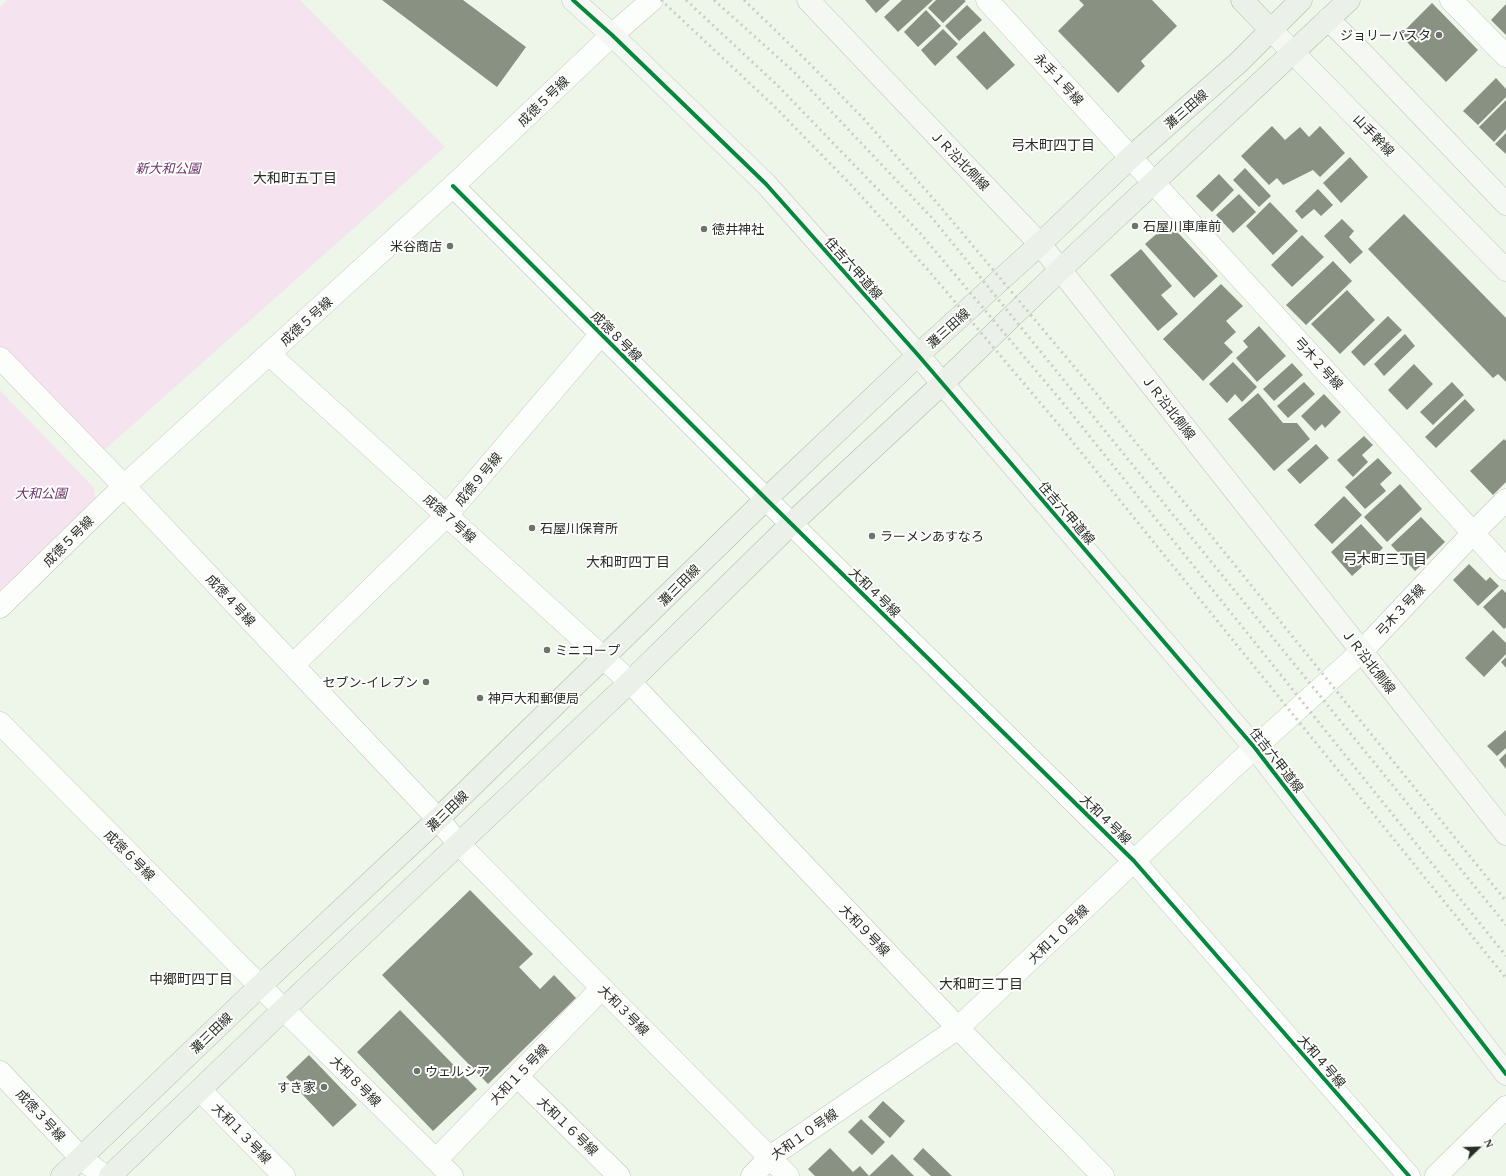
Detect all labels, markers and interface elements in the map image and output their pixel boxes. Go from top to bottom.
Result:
place label: ジョリーパスタ [1340,27,1431,43]
marker: ジョリーパスタ [1434,30,1444,40]
street label: 永手１号線 [1031,50,1087,108]
street label: 成徳５号線 [514,73,572,129]
street label: 灘三田線 [1161,86,1211,132]
street label: 山手幹線 [1350,111,1398,159]
street label: ＪＲ沿北側線 [927,127,993,193]
district label: 弓木町四丁目 [1011,137,1095,153]
park label: 新大和公園 [136,160,200,176]
district label: 大和町五丁目 [253,170,337,186]
place label: 石屋川車庫前 [1143,218,1221,234]
place label: 徳井神社 [712,221,764,237]
marker: 石屋川車庫前 [1130,221,1140,231]
marker: 徳井神社 [699,224,709,234]
street label: 住吉六甲道線 [822,234,886,302]
place label: 米谷商店 [390,238,442,254]
marker: 米谷商店 [445,241,455,251]
street label: 成徳５号線 [277,293,335,349]
street label: 灘三田線 [923,305,973,351]
street label: 成徳８号線 [589,308,645,364]
street label: 弓木２号線 [1291,334,1347,392]
street label: ＪＲ沿北側線 [1139,371,1199,443]
street label: 成徳９号線 [451,449,505,509]
street label: 住吉六甲道線 [1036,478,1098,548]
park label: 大和公園 [15,485,67,501]
street label: 成徳７号線 [421,490,479,546]
street label: 成徳５号線 [40,513,96,569]
place label: 石屋川保育所 [540,520,618,536]
marker: 石屋川保育所 [527,523,537,533]
place label: ラーメンあすなろ [880,528,984,544]
marker: ラーメンあすなろ [867,531,877,541]
district label: 弓木町三丁目 [1343,551,1427,567]
district label: 大和町四丁目 [586,554,670,570]
street label: 灘三田線 [655,561,703,609]
street label: 大和４号線 [846,564,904,620]
street label: 成徳４号線 [203,571,259,629]
street label: 弓木３号線 [1372,581,1428,639]
street label: ＪＲ沿北側線 [1339,625,1399,697]
place label: ミニコープ [555,642,620,658]
marker: ミニコープ [542,645,552,655]
place label: セブン-イレブン [322,674,418,690]
marker: セブン-イレブン [421,677,431,687]
place label: 神戸大和郵便局 [488,690,579,706]
marker: 神戸大和郵便局 [475,693,485,703]
street label: 住吉六甲道線 [1247,724,1307,796]
street label: 灘三田線 [423,787,471,835]
street label: 大和４号線 [1077,791,1135,847]
street label: 成徳６号線 [102,827,158,883]
street label: 大和９号線 [837,901,893,959]
street label: 大和１０号線 [1025,901,1091,967]
district label: 中郷町四丁目 [149,971,233,987]
district label: 大和町三丁目 [939,976,1023,992]
street label: 大和３号線 [596,982,652,1038]
street label: 灘三田線 [187,1009,235,1057]
street label: 大和４号線 [1295,1031,1349,1091]
street label: 大和１５号線 [486,1041,552,1107]
street label: 大和８号線 [328,1053,384,1109]
place label: ウェルシア [425,1063,490,1079]
marker: ウェルシア [412,1066,422,1076]
place label: すき家 [277,1079,316,1095]
marker: すき家 [319,1082,329,1092]
street label: 成徳３号線 [13,1086,69,1144]
street label: 大和１６号線 [535,1093,601,1159]
street label: 大和１３号線 [209,1100,275,1166]
street label: 大和１０号線 [768,1105,840,1163]
north arrow [1458,1128,1498,1168]
text: N [1482,1137,1496,1149]

